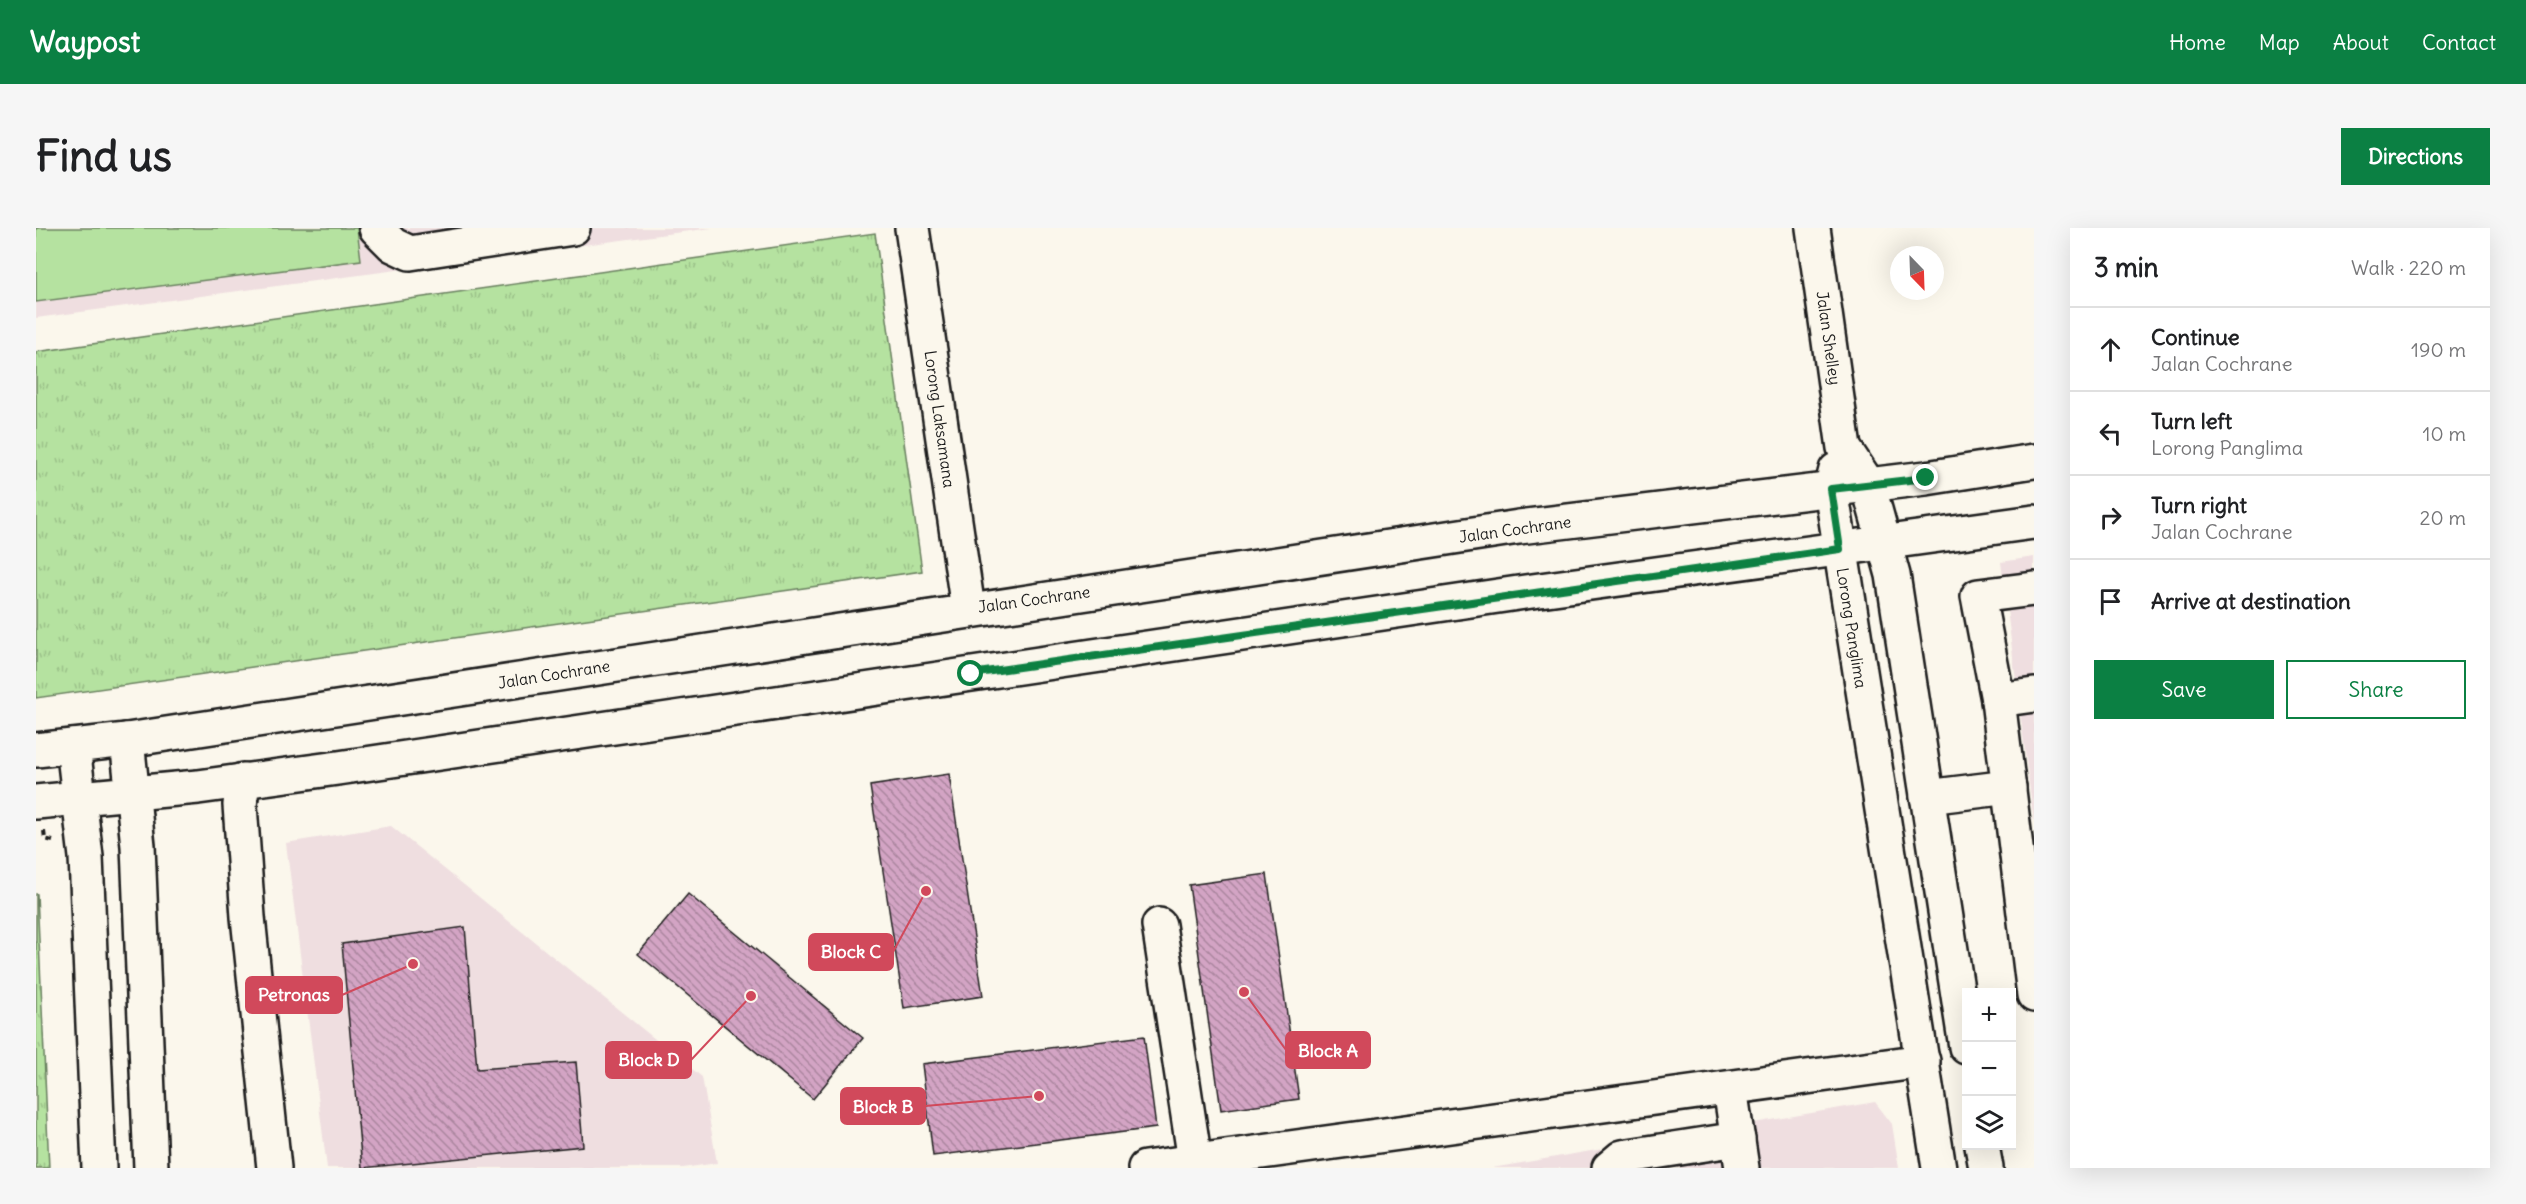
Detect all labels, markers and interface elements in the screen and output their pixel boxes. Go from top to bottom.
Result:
text: Waypost [30,24,140,60]
text: Home [2169,29,2226,56]
text: Map [2259,29,2300,56]
text: About [2333,29,2389,56]
text: Contact [2422,29,2496,56]
button: Directions [2341,128,2490,185]
text: Find us [36,130,172,182]
north arrow [1890,246,1944,300]
text: 3 min [2094,251,2159,284]
text: Walk · 220 m [2351,255,2466,280]
street label: Jalan Shelley [1813,290,1845,386]
text: Continue [2151,323,2240,351]
icon: ahead [2094,333,2127,366]
text: 190 m [2411,337,2466,362]
street label: Lorong Laksamana [920,349,960,489]
text: Jalan Cochrane [2151,351,2292,376]
text: Turn left [2151,407,2232,435]
icon: left [2094,417,2127,450]
text: 10 m [2423,421,2466,446]
text: Lorong Panglima [2151,435,2303,460]
route end [1912,464,1938,490]
text: Turn right [2151,491,2247,519]
icon: right [2094,501,2127,534]
text: 20 m [2420,505,2466,530]
street label: Jalan Cochrane [1458,511,1572,547]
text: Jalan Cochrane [2151,519,2292,544]
street label: Lorong Panglima [1833,566,1871,690]
street label: Jalan Cochrane [977,581,1091,617]
icon: arrive [2094,585,2127,618]
text: Arrive at destination [2151,587,2351,615]
street label: Jalan Cochrane [497,655,611,693]
route start [957,660,983,686]
button: Save [2094,660,2274,719]
button: Share [2286,660,2466,719]
callout: Block C [809,934,893,970]
text: Block C [821,940,881,963]
callout: Petronas [246,977,342,1013]
text: Petronas [258,983,330,1006]
map controls [1962,988,2016,1150]
button: + [1962,988,2016,1042]
callout: Block A [1286,1032,1370,1068]
text: Block A [1298,1039,1359,1062]
callout: Block D [606,1042,691,1078]
button: − [1962,1042,2016,1096]
text: Block D [618,1048,680,1071]
callout: Block B [841,1088,925,1124]
text: Block B [853,1095,913,1118]
button: layers [1962,1096,2016,1150]

